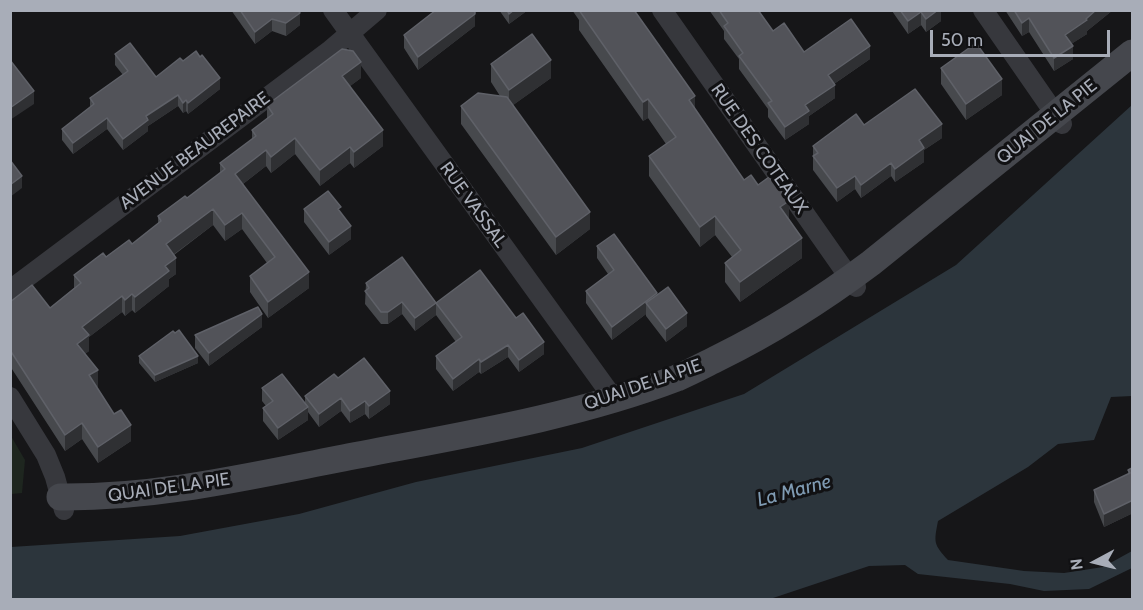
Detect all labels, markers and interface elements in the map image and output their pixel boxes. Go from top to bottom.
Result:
scale bar [933,18,1113,56]
text: 50 m [941,29,983,51]
street label: QUAI DE LA PIE [993,75,1101,169]
street label: RUE DES COTEAUX [706,80,812,218]
street label: AVENUE BEAUREPAIRE [116,88,274,214]
street label: RUE VASSAL [435,158,511,252]
street label: QUAI DE LA PIE [582,355,704,415]
street label: QUAI DE LA PIE [107,469,231,507]
water label: La Marne [754,470,834,512]
north arrow [1065,532,1125,592]
text: N [1067,557,1087,571]

